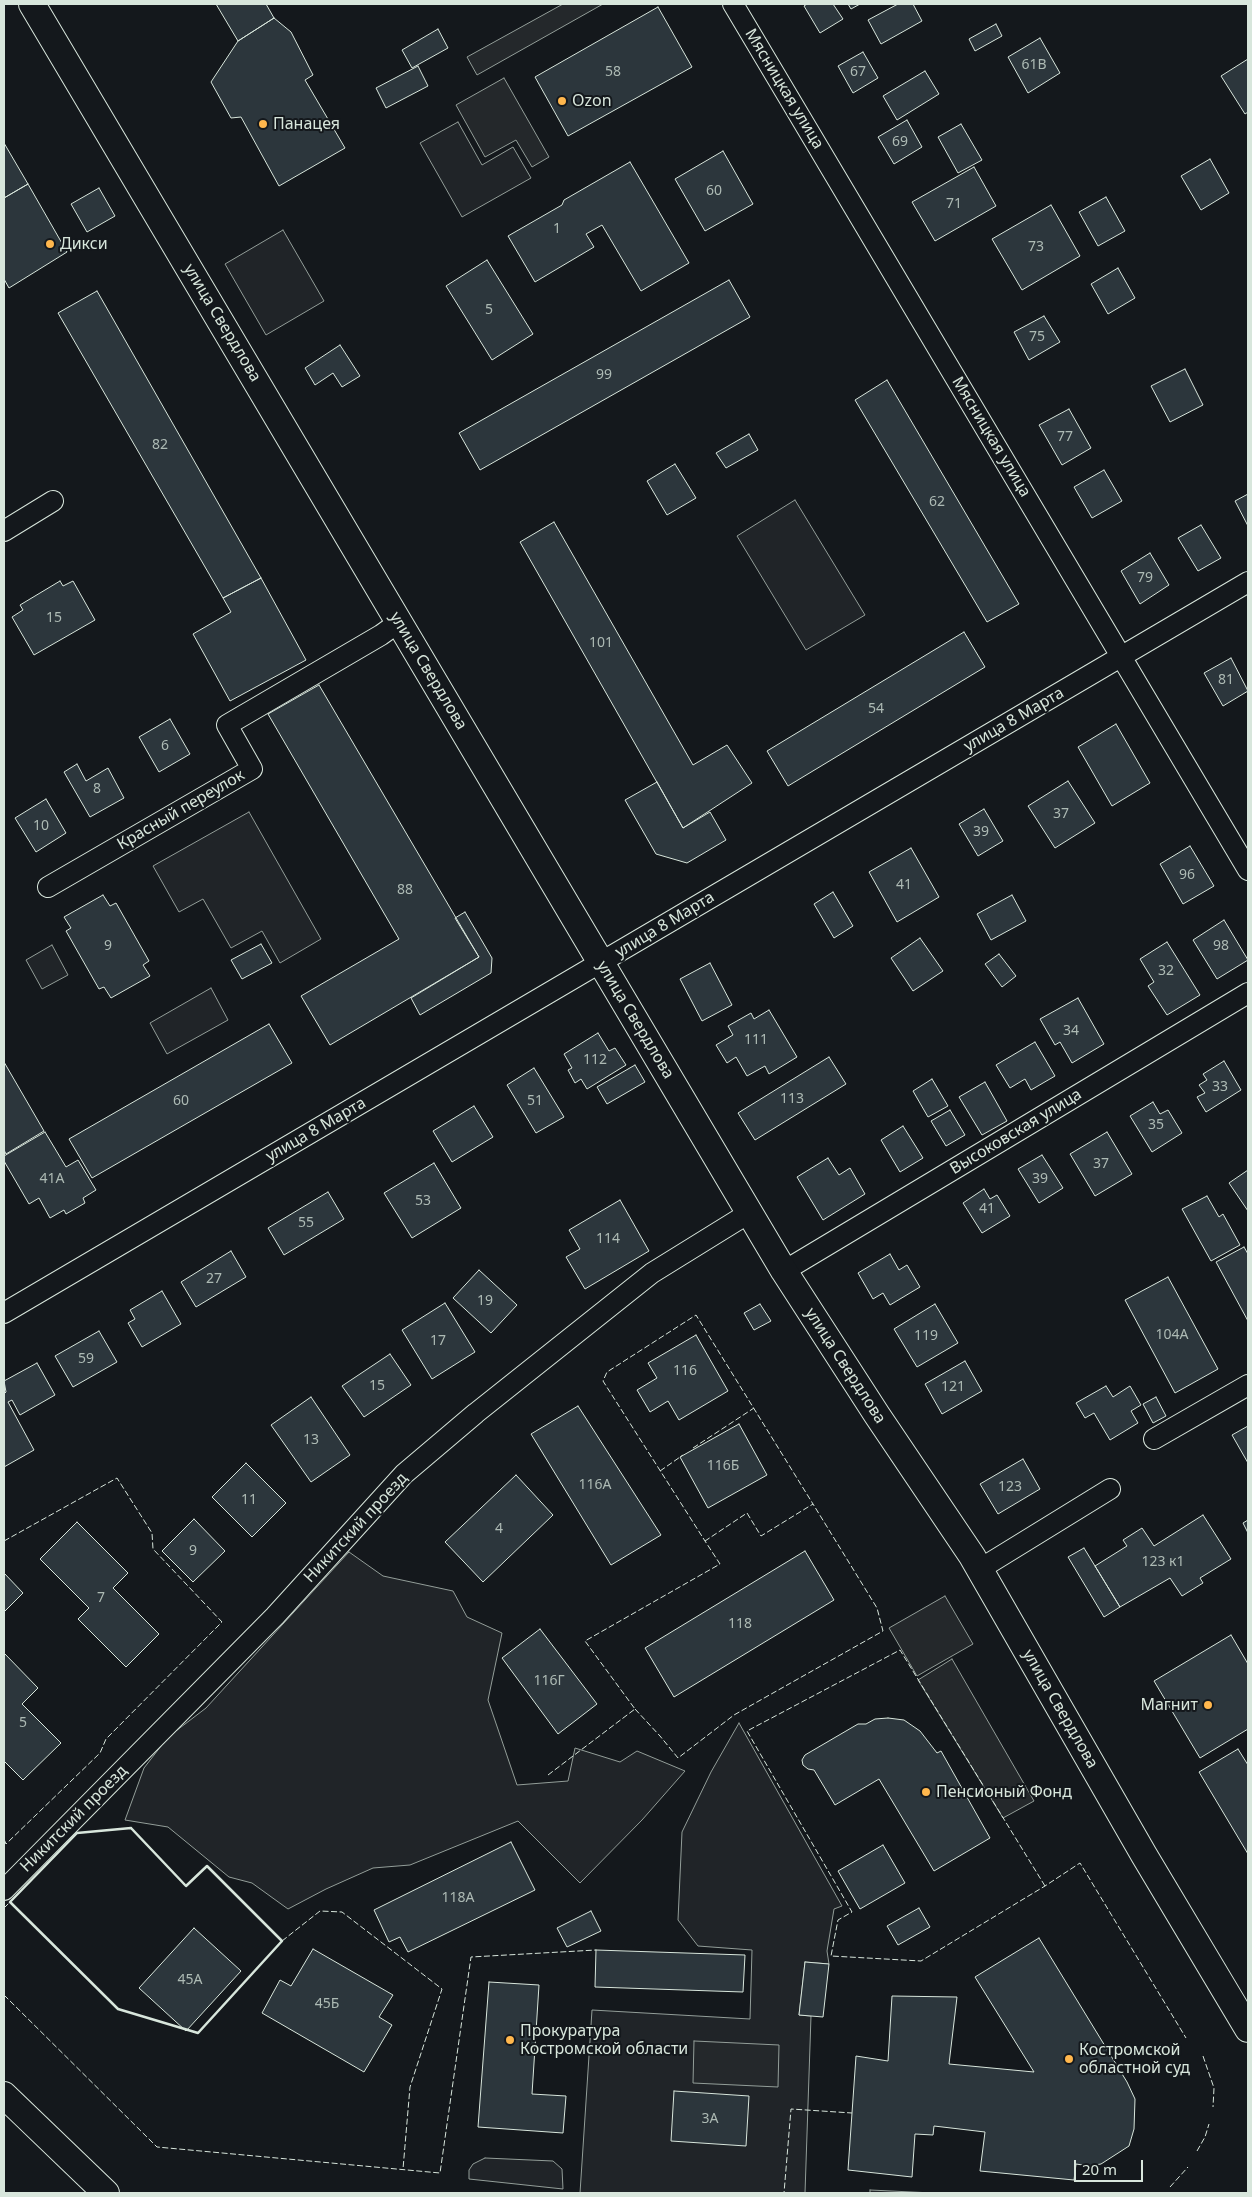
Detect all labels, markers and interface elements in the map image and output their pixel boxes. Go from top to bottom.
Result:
street label: Мясницкая улица [740,25,828,153]
house number: 61В [1021,57,1047,73]
house number: 58 [605,64,621,80]
house number: 67 [850,64,866,80]
place label: Ozon [572,91,612,111]
marker: Ozon [556,95,568,107]
place label: Панацея [273,114,340,134]
marker: Панацея [257,118,269,130]
house number: 69 [892,134,908,150]
house number: 60 [706,183,722,199]
house number: 71 [946,196,962,212]
house number: 1 [553,221,561,237]
place label: Дикси [60,234,108,254]
marker: Дикси [44,238,56,250]
house number: 73 [1028,239,1044,255]
street label: улица Свердлова [179,261,265,385]
house number: 5 [485,302,493,318]
house number: 75 [1029,329,1045,345]
house number: 99 [596,367,612,383]
street label: Мясницкая улица [947,373,1035,501]
house number: 77 [1057,429,1073,445]
house number: 82 [152,437,168,453]
house number: 62 [929,494,945,510]
house number: 79 [1137,570,1153,586]
street label: улица Свердлова [385,609,471,733]
house number: 15 [46,610,62,626]
house number: 101 [589,635,613,651]
house number: 81 [1218,672,1234,688]
street label: улица 8 Марта [961,684,1067,756]
house number: 54 [868,701,884,717]
house number: 6 [161,738,169,754]
street label: Красный переулок [114,766,248,854]
house number: 8 [93,781,101,797]
house number: 37 [1053,806,1069,822]
house number: 10 [33,818,49,834]
house number: 39 [973,824,989,840]
house number: 96 [1179,867,1195,883]
house number: 41 [896,877,912,893]
house number: 88 [397,882,413,898]
street label: улица 8 Марта [612,888,718,962]
house number: 9 [104,938,112,954]
house number: 98 [1213,938,1229,954]
street label: улица Свердлова [592,958,678,1082]
house number: 32 [1158,963,1174,979]
house number: 34 [1063,1023,1079,1039]
house number: 111 [744,1032,768,1048]
house number: 112 [583,1052,607,1068]
house number: 33 [1212,1079,1228,1095]
street label: Высоковская улица [947,1085,1085,1179]
house number: 113 [780,1091,804,1107]
house number: 60 [173,1093,189,1109]
house number: 51 [527,1093,543,1109]
street label: улица 8 Марта [263,1094,369,1166]
house number: 35 [1148,1117,1164,1133]
house number: 37 [1093,1156,1109,1172]
house number: 41А [40,1171,64,1187]
house number: 39 [1032,1171,1048,1187]
house number: 53 [415,1193,431,1209]
house number: 41 [979,1201,995,1217]
house number: 55 [298,1215,314,1231]
house number: 114 [596,1231,620,1247]
house number: 27 [206,1271,222,1287]
house number: 19 [477,1293,493,1309]
street label: улица Свердлова [800,1305,890,1427]
house number: 104А [1156,1327,1188,1343]
house number: 119 [914,1328,938,1344]
house number: 17 [430,1333,446,1349]
house number: 59 [78,1351,94,1367]
house number: 116 [673,1363,697,1379]
house number: 15 [369,1378,385,1394]
house number: 121 [941,1379,965,1395]
house number: 13 [303,1432,319,1448]
house number: 116Б [707,1458,739,1474]
street label: Никитский проезд [300,1469,412,1587]
house number: 116А [579,1477,611,1493]
house number: 123 [998,1479,1022,1495]
house number: 11 [241,1492,257,1508]
house number: 4 [495,1521,503,1537]
house number: 9 [189,1543,197,1559]
house number: 123 к1 [1141,1554,1185,1570]
house number: 7 [97,1590,105,1606]
house number: 118 [728,1616,752,1632]
street label: улица Свердлова [1018,1646,1102,1772]
house number: 116Г [533,1673,565,1689]
place label: Магнит [1140,1695,1198,1715]
marker: Магнит [1202,1699,1214,1711]
house number: 5 [19,1715,27,1731]
street label: Никитский проезд [17,1762,131,1876]
place label: Пенсионый Фонд [936,1782,1072,1802]
marker: Пенсионый Фонд [920,1786,932,1798]
house number: 118А [442,1890,474,1906]
house number: 45А [178,1972,202,1988]
house number: 45Б [315,1996,339,2012]
place label: Прокуратура Костромской области [520,2021,688,2059]
marker: Прокуратура Костромской области [504,2034,516,2046]
place label: Костромской областной суд [1079,2040,1190,2078]
marker: Костромской областной суд [1063,2053,1075,2065]
house number: 3А [702,2111,718,2127]
scale bar [1077,2150,1146,2182]
text: 20 m [1082,2159,1117,2179]

